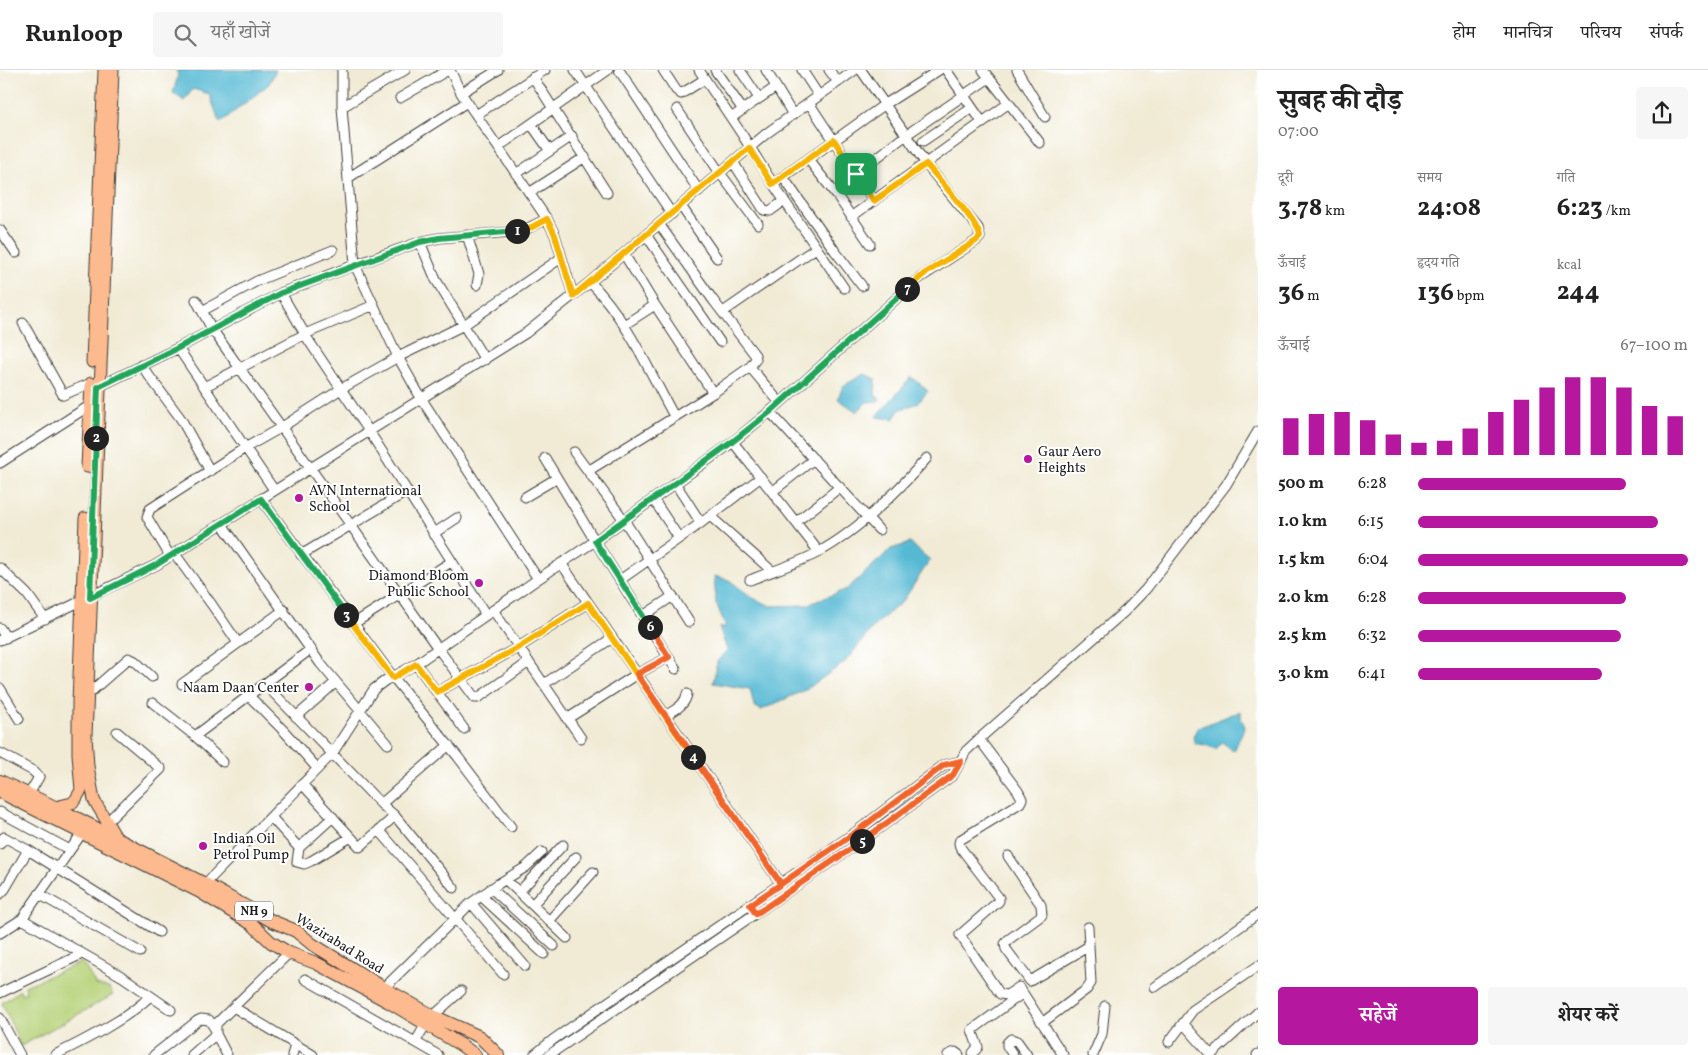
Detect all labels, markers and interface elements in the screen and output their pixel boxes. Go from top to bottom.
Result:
search box [153,12,503,57]
text: Runloop [25,18,123,52]
text: यहाँ खोजें [211,20,270,46]
icon: search [171,21,199,49]
text: होम [1453,21,1476,46]
text: मानचित्र [1504,21,1552,46]
text: परिचय [1580,21,1621,46]
text: संपर्क [1649,21,1683,46]
text: सुबह की दौड़ [1278,82,1402,121]
button: share [1636,87,1688,139]
text: 07:00 [1278,121,1319,143]
pin [835,153,877,195]
icon: arrive [842,160,870,188]
text: दूरी [1278,169,1293,188]
text: समय [1417,169,1442,188]
text: गति [1557,169,1575,188]
text: 3.78 [1278,191,1322,226]
text: 24:08 [1417,191,1481,226]
text: 6:23 [1557,191,1603,226]
text: km [1322,202,1345,221]
text: /km [1603,202,1631,221]
pin: 1 [504,218,530,244]
text: 1 [515,222,520,241]
text: ऊँचाई [1278,254,1306,273]
text: हृदय गति [1417,254,1459,273]
text: kcal [1557,256,1582,275]
text: 244 [1557,275,1600,310]
pin: 7 [894,276,920,302]
text: 36 [1278,276,1304,311]
text: 136 [1417,276,1454,311]
text: 7 [904,280,911,299]
text: m [1304,287,1320,306]
text: bpm [1454,287,1485,306]
text: ऊँचाई [1278,335,1310,357]
text: 67–100 m [1621,335,1688,357]
pin: 2 [84,426,108,450]
text: 2 [93,429,100,448]
place label: Gaur Aero Heights [1038,443,1101,478]
marker: Gaur Aero Heights [1022,453,1034,465]
text: 500 m [1278,473,1324,495]
text: 6:28 [1358,473,1387,495]
place label: AVN International School [309,482,421,517]
marker: AVN International School [293,492,305,504]
text: 1.0 km [1278,511,1327,533]
text: 6:15 [1358,511,1384,533]
text: 1.5 km [1278,549,1325,571]
text: 6:04 [1358,549,1389,571]
place label: Diamond Bloom Public School [369,567,469,602]
marker: Diamond Bloom Public School [473,577,485,589]
text: 2.0 km [1278,587,1329,609]
text: 6:28 [1358,587,1387,609]
pin: 3 [334,602,358,628]
text: 3 [343,606,350,625]
pin: 6 [638,614,662,640]
text: 6 [647,618,654,637]
text: 2.5 km [1278,625,1327,647]
text: 6:32 [1358,625,1387,647]
text: 3.0 km [1278,663,1329,685]
text: 6:41 [1358,663,1386,685]
place label: Naam Daan Center [183,679,299,698]
marker: Naam Daan Center [303,681,315,693]
pin: 4 [680,744,706,770]
text: 4 [689,748,698,767]
pin: 5 [850,828,874,854]
place label: Indian Oil Petrol Pump [213,830,289,865]
text: 5 [859,832,866,851]
marker: Indian Oil Petrol Pump [197,840,209,852]
road number: NH 9 [235,901,273,920]
street label: Wazirabad Road [291,909,387,979]
button: सहेजें [1278,987,1478,1045]
button: शेयर करें [1488,987,1688,1045]

